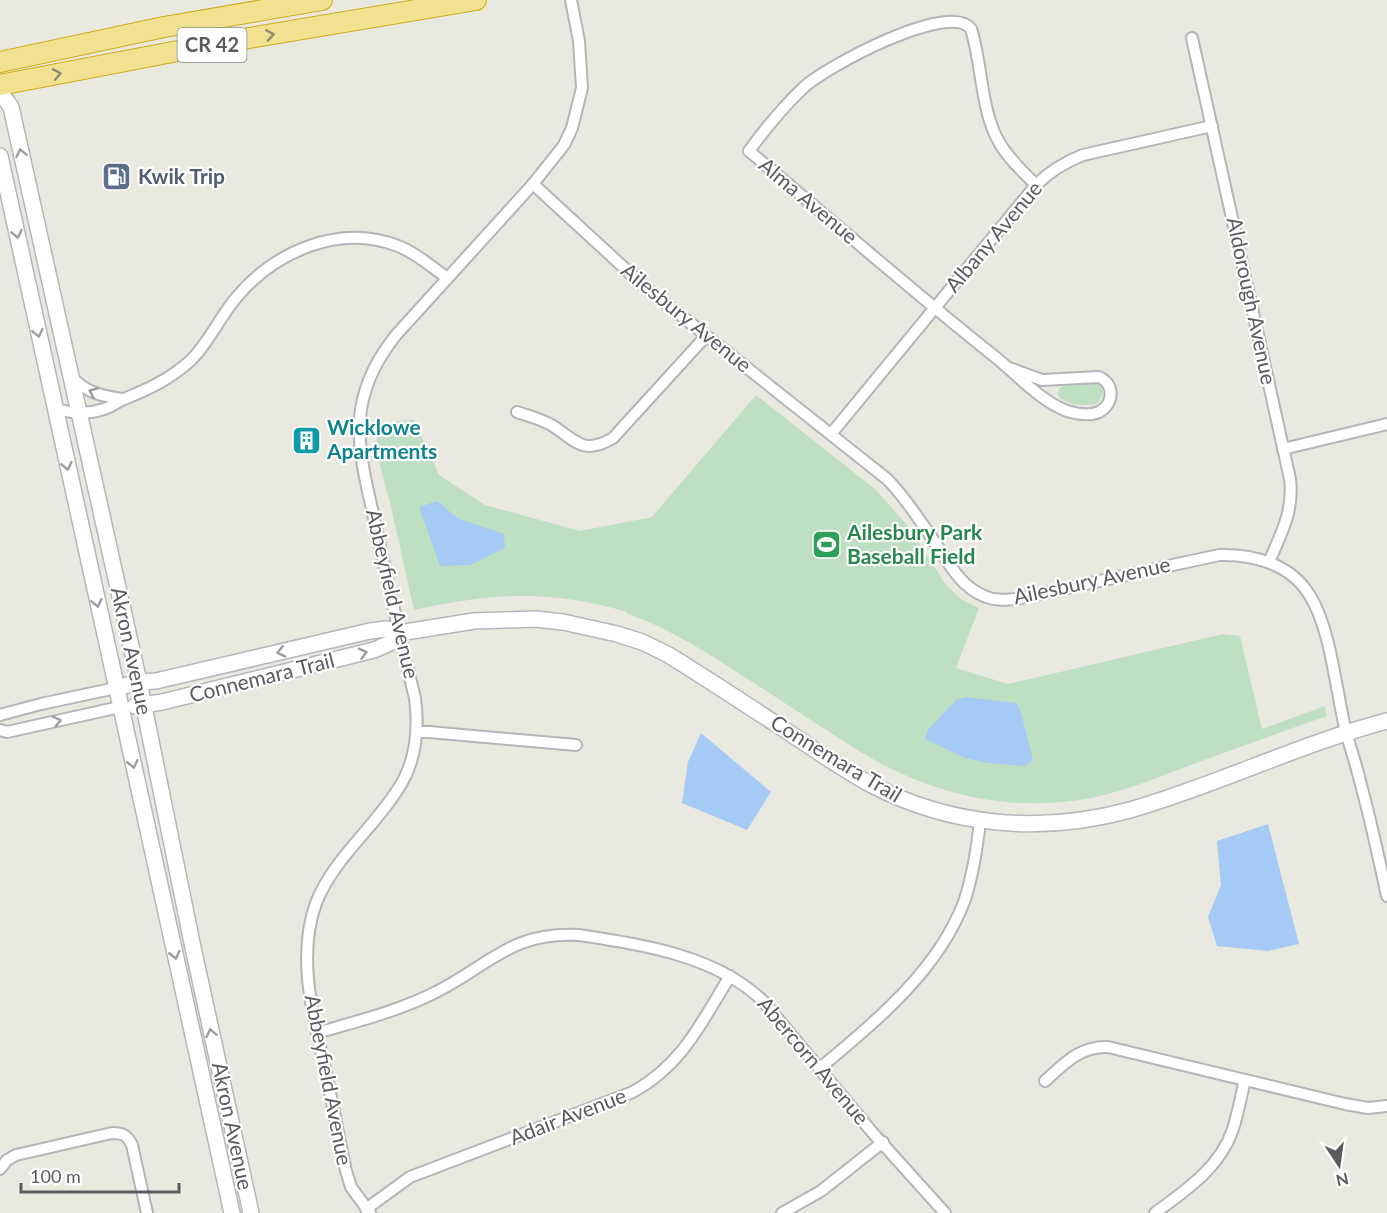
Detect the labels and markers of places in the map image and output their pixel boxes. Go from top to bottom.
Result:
fuel station icon: Kwik Trip [101,161,133,193]
place label: Kwik Trip [138,163,225,188]
place label: Wicklowe Apartments [326,414,437,463]
building icon: Wicklowe Apartments [290,424,322,456]
place label: Ailesbury Park Baseball Field [846,519,983,568]
sports icon: Ailesbury Park Baseball Field [810,529,842,561]

